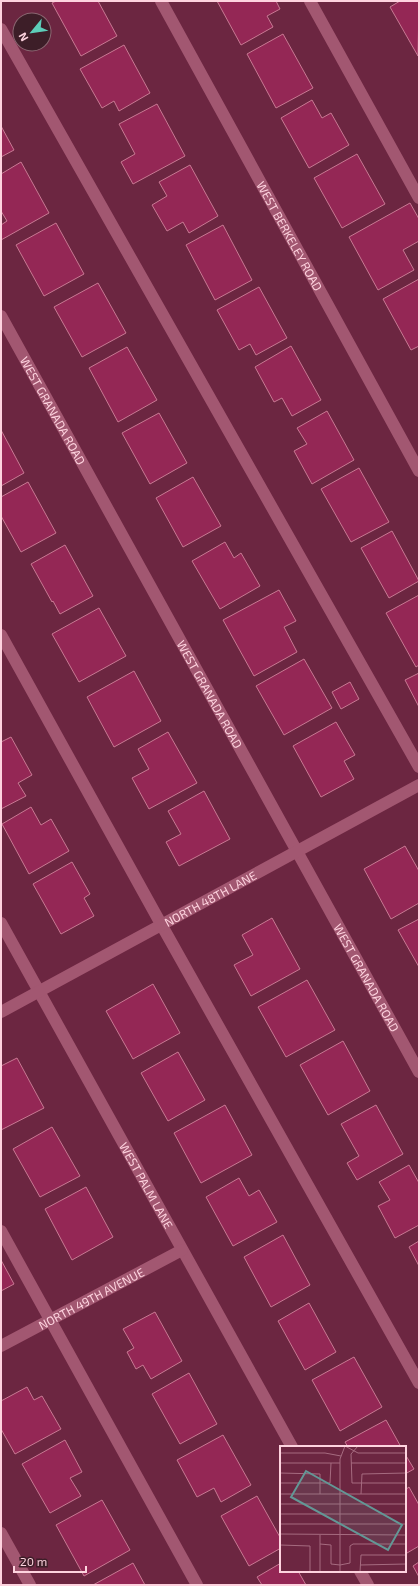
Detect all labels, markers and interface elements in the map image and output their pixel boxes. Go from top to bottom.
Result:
north arrow [12,12,52,52]
text: N [15,30,30,44]
street label: WEST BERKELEY ROAD [254,179,326,293]
street label: WEST GRANADA ROAD [18,354,89,467]
street label: WEST GRANADA ROAD [175,638,246,751]
street label: NORTH 48TH LANE [162,868,259,929]
street label: WEST GRANADA ROAD [331,921,402,1034]
street label: WEST PALM LANE [117,1140,176,1231]
street label: NORTH 49TH AVENUE [36,1264,147,1332]
inset map [280,1446,406,1572]
scale bar [14,1548,86,1574]
text: 20 m [20,1554,47,1568]

